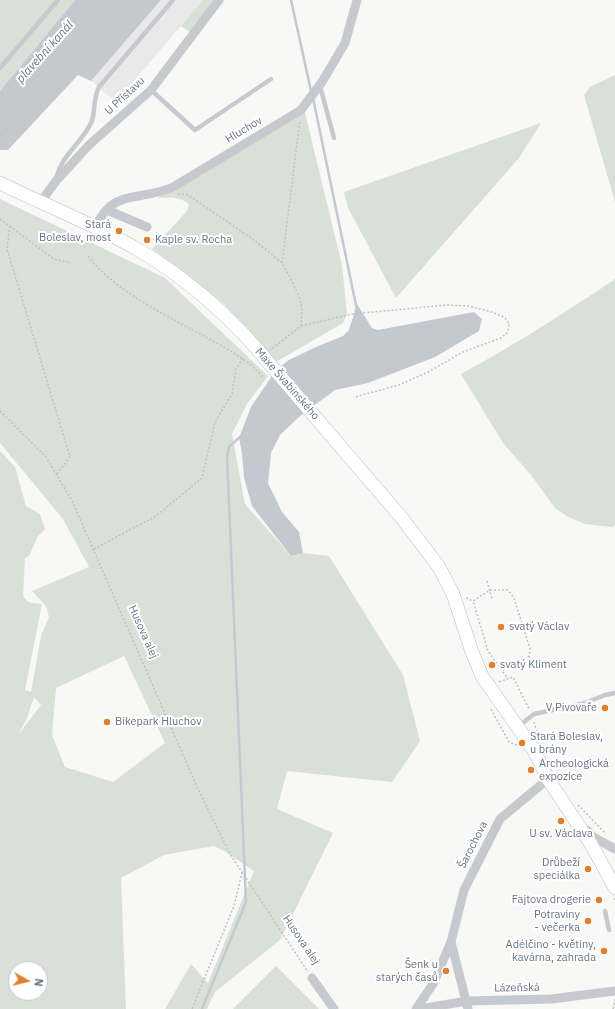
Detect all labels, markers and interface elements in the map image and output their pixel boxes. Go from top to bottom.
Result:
water label: plavební kanál [13,18,77,86]
street label: U Přístavu [102,74,148,118]
street label: Hluchov [223,114,265,146]
place label: Stará Boleslav, most [39,218,111,244]
marker: Stará Boleslav, most [114,226,124,236]
place label: Kaple sv. Rocha [155,233,232,247]
marker: Kaple sv. Rocha [142,235,152,245]
street label: Maxe Švabinského [252,345,322,423]
street label: Husova alej [125,603,161,661]
place label: svatý Václav [509,620,569,634]
marker: svatý Václav [496,622,506,632]
place label: svatý Kliment [500,658,567,672]
marker: svatý Kliment [487,660,497,670]
place label: V Pivovaře [546,701,597,715]
marker: V Pivovaře [600,703,610,713]
place label: Bikepark Hluchov [115,715,202,729]
marker: Bikepark Hluchov [102,717,112,727]
place label: Stará Boleslav, u brány [530,730,603,756]
marker: Stará Boleslav, u brány [517,738,527,748]
place label: Archeologická expozice [539,757,609,783]
marker: Archeologická expozice [526,765,536,775]
marker: U sv. Václava [556,816,566,826]
street label: Šarochova [455,819,491,871]
place label: U sv. Václava [529,827,593,841]
place label: Drůbeží speciálka [533,856,580,882]
marker: Drůbeží speciálka [583,864,593,874]
place label: Fajtova drogerie [512,893,591,907]
marker: Fajtova drogerie [594,895,604,905]
place label: Potraviny - večerka [534,908,580,934]
street label: Husova alej [280,913,322,967]
marker: Potraviny - večerka [583,916,593,926]
place label: Adélčino - květiny, kavárna, zahrada [506,938,596,964]
marker: Adélčino - květiny, kavárna, zahrada [599,946,609,956]
place label: Šenk u starých časů [376,958,438,984]
north arrow [8,961,48,1001]
marker: Šenk u starých časů [441,966,451,976]
text: N [31,978,46,987]
street label: Lázeňská [494,981,540,995]

